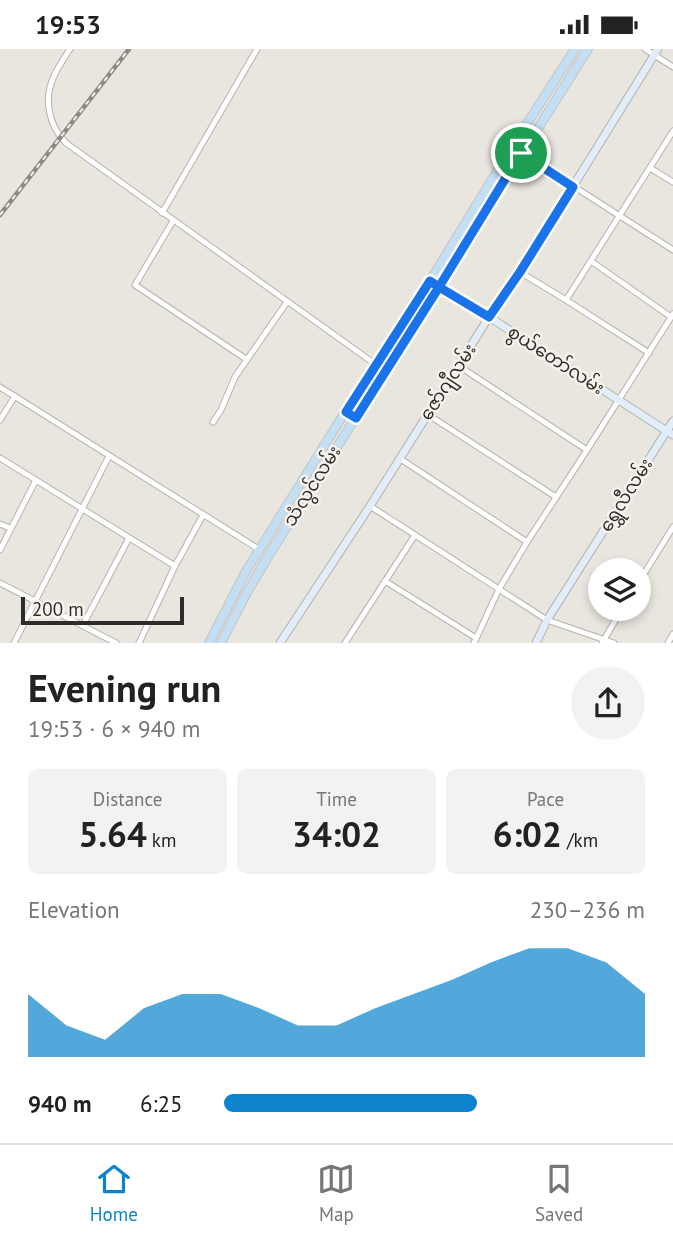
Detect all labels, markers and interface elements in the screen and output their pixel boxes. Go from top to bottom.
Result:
text: 19:53 [35,8,101,41]
pin [491,123,551,183]
icon: arrive [502,134,540,172]
street label: စွယ်တော်လမ်း [501,319,609,403]
street label: ဇော်ဂျီလမ်း [413,338,484,427]
street label: သံလွင်လမ်း [277,441,349,533]
street label: ရွှေလီလမ်း [592,453,661,538]
map controls [588,558,651,621]
button: layers [588,558,651,621]
scale bar [21,593,184,625]
text: 200 m [32,597,84,621]
text: Evening run [28,663,221,712]
button: share [571,666,645,740]
text: 19:53 · 6 × 940 m [28,714,200,743]
text: Distance [93,787,162,811]
text: Time [316,787,357,811]
text: Pace [527,787,564,811]
text: 5.64 [79,811,147,857]
text: 34:02 [292,811,381,857]
text: 6:02 [493,811,562,857]
text: km [147,828,176,852]
text: /km [562,828,598,852]
text: Elevation [28,895,120,924]
text: 230–236 m [530,895,645,924]
text: 940 m [28,1089,91,1118]
text: 6:25 [140,1089,183,1118]
tab: Home [90,1160,138,1226]
tab: Map [317,1160,355,1226]
tab: Saved [535,1160,583,1226]

